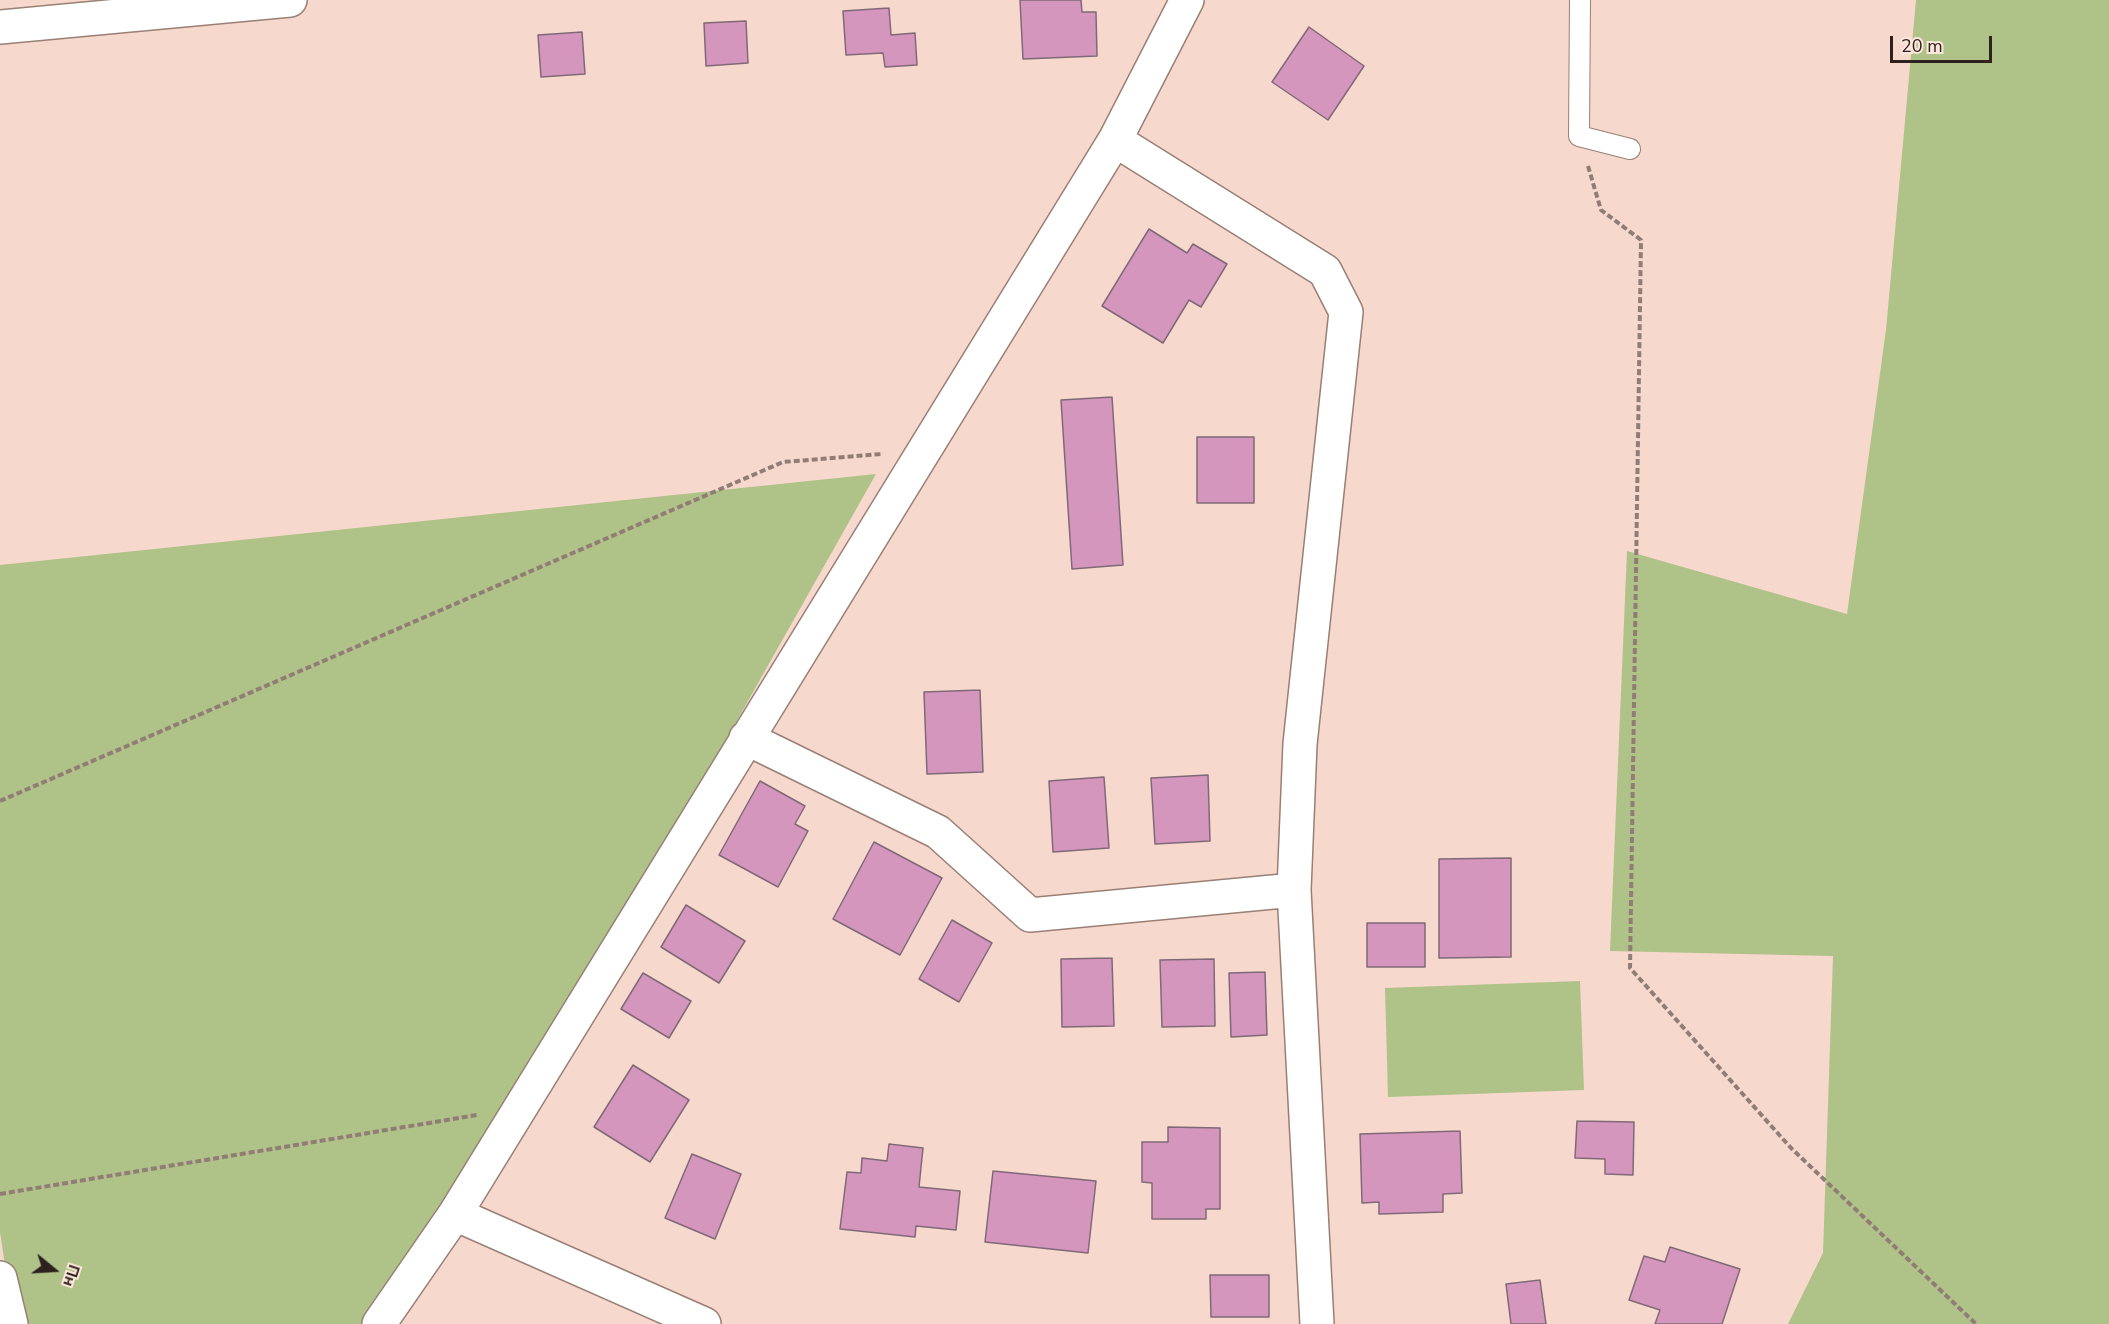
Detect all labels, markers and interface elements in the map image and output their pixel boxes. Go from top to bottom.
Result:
scale bar [1893,24,1995,62]
text: 20 m [1901,34,1943,58]
north arrow [24,1240,84,1300]
text: Пн [57,1262,85,1289]

